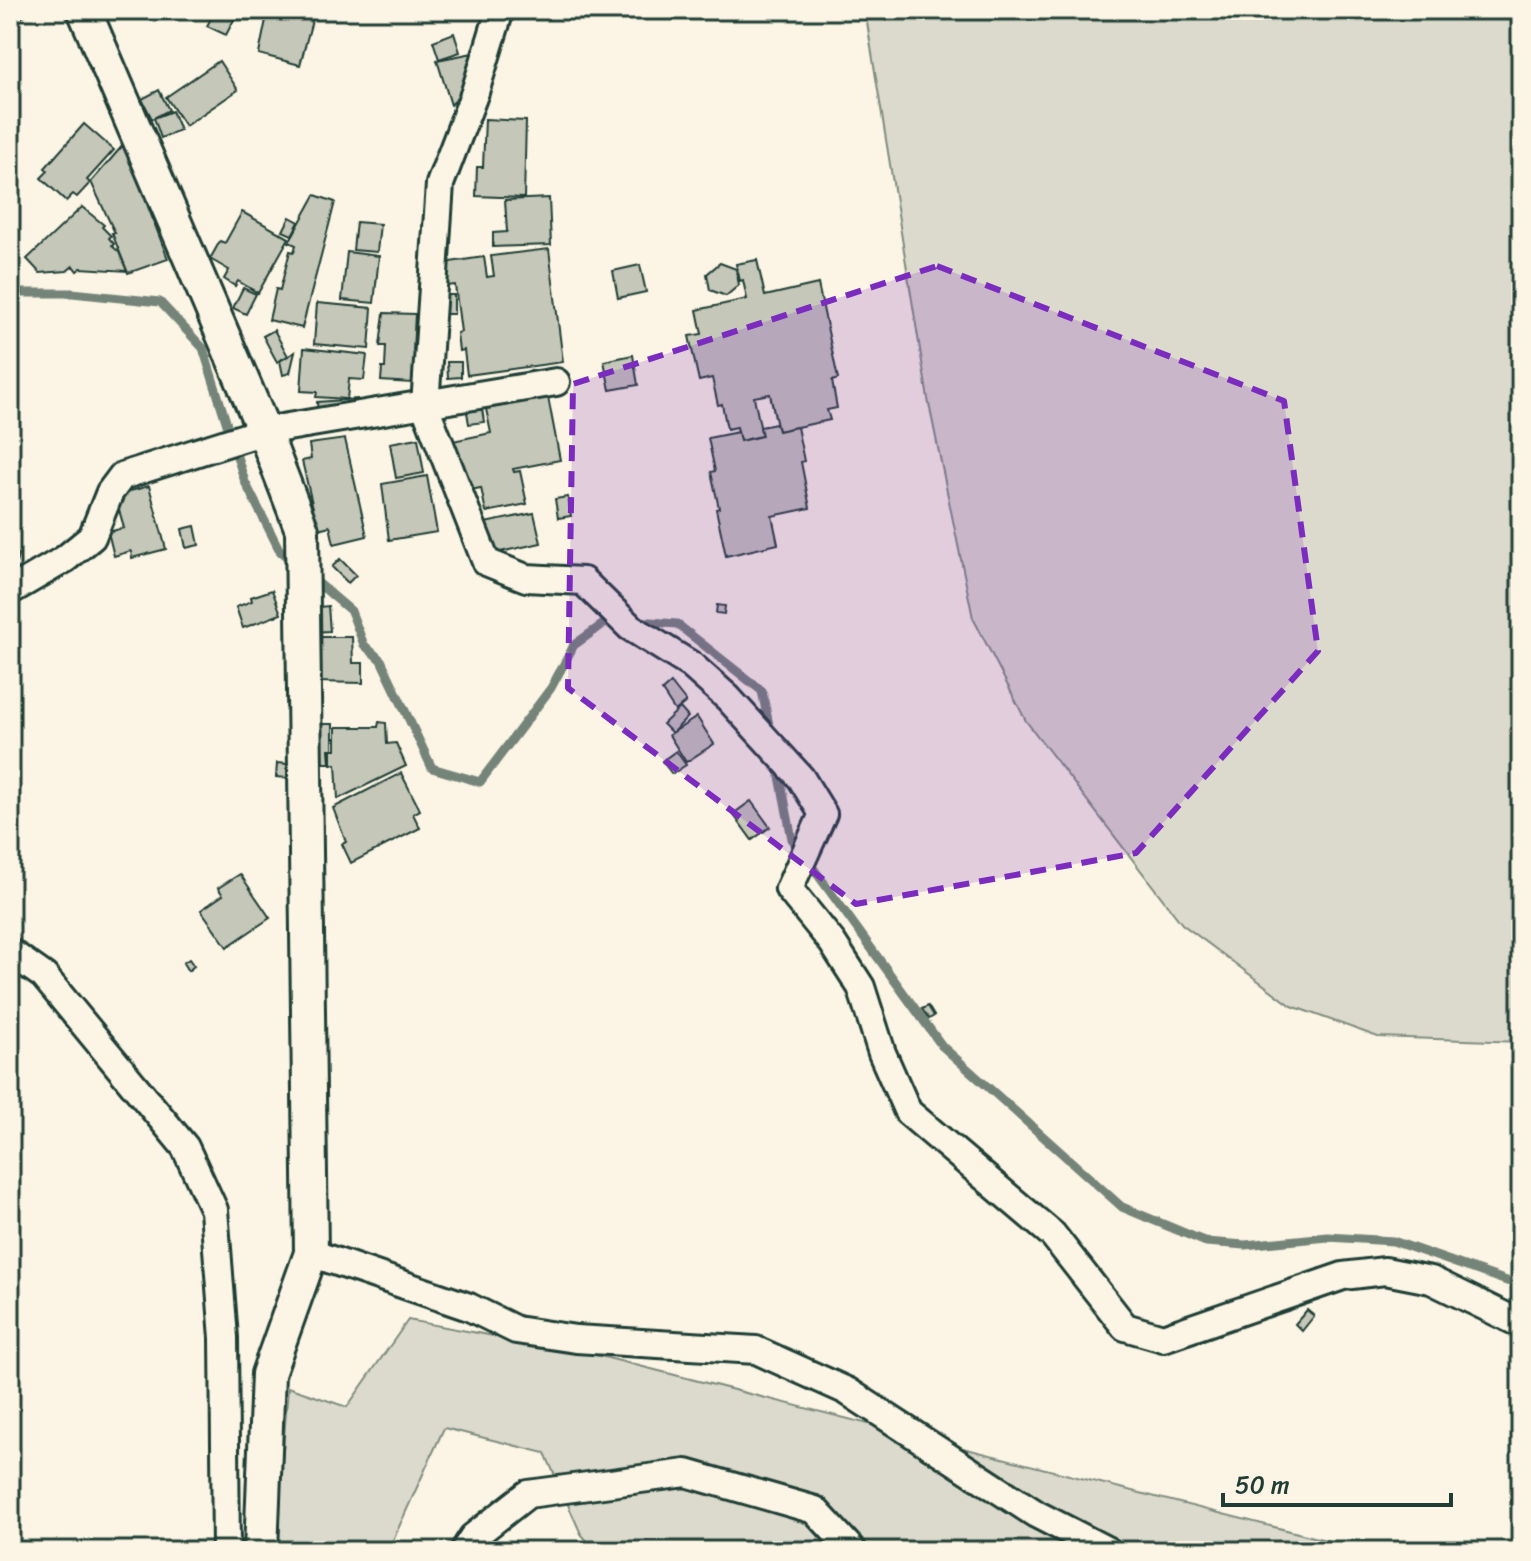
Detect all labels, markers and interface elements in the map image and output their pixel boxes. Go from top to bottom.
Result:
scale bar [1223,1457,1451,1507]
text: 50 m [1235,1464,1290,1506]

